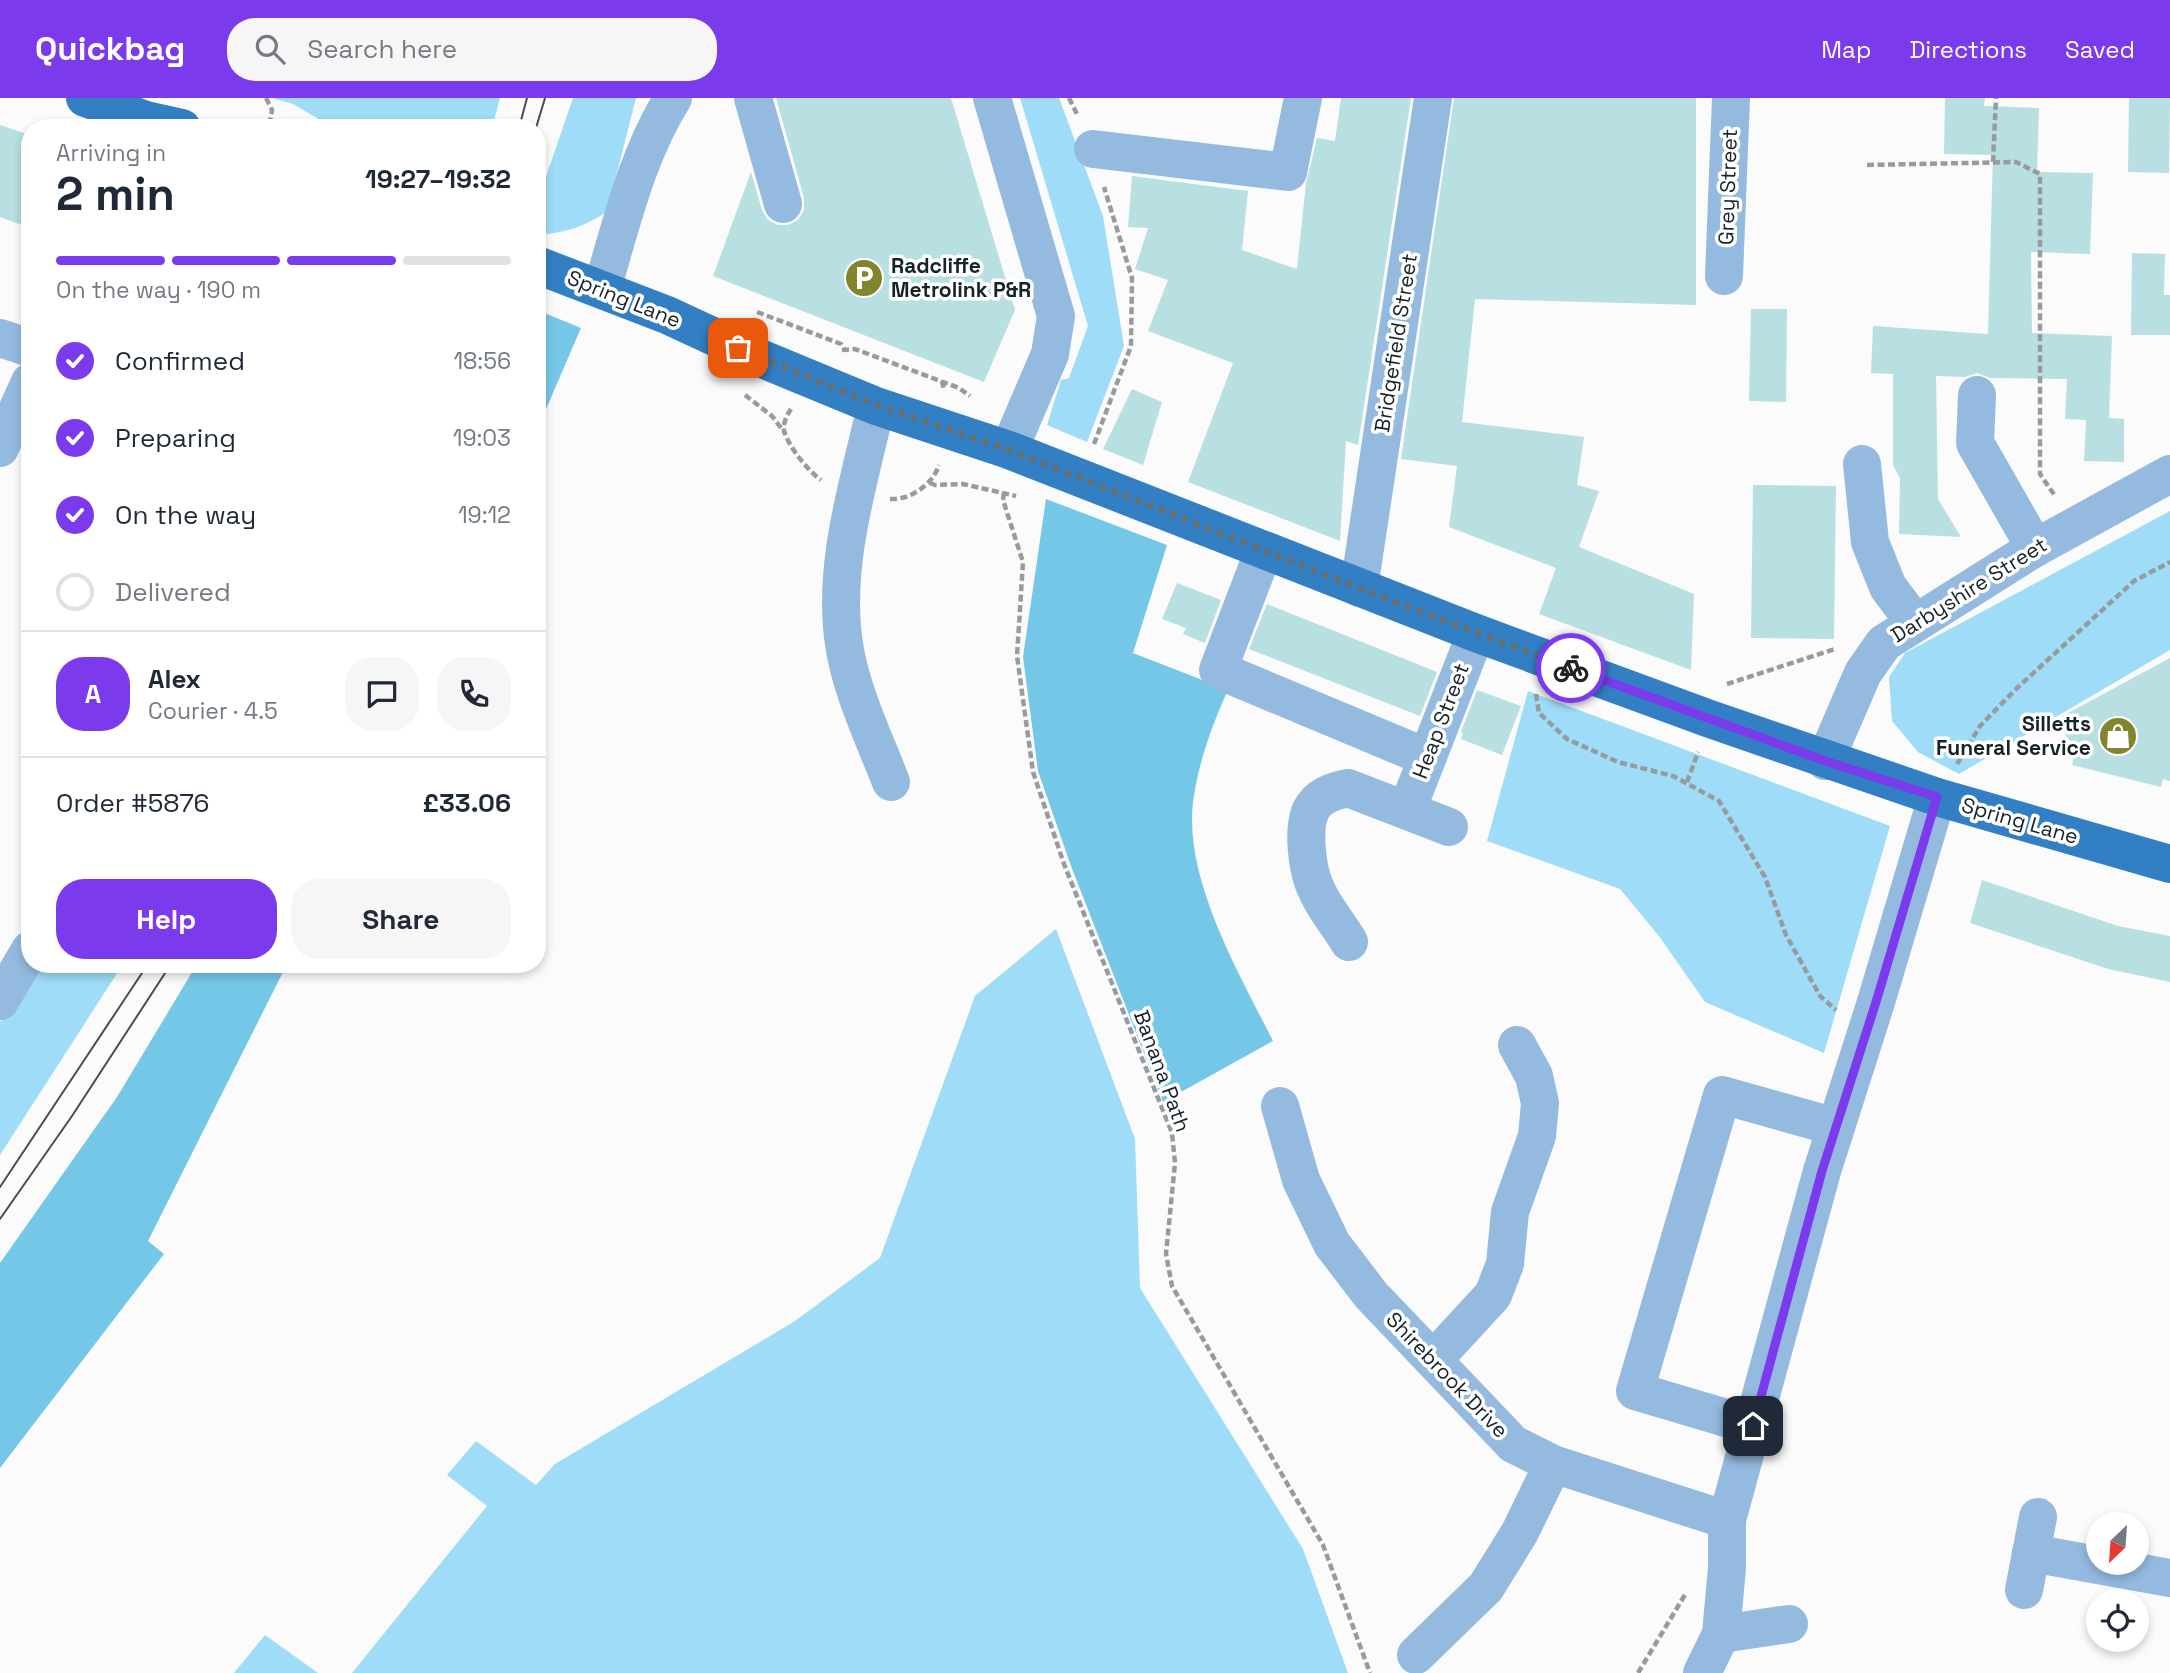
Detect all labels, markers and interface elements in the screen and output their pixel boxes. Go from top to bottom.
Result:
search box [227,18,717,81]
text: Quickbag [35,28,185,70]
icon: search [251,30,289,68]
text: Search here [307,32,457,66]
text: Map [1821,34,1871,65]
text: Directions [1909,34,2027,65]
text: Saved [2065,34,2135,65]
street label: Grey Street [1712,128,1743,246]
text: Arriving in [56,138,166,168]
text: 19:27–19:32 [365,162,511,196]
text: 2 min [56,165,175,223]
place label: Radcliffe Metrolink P&R [891,252,1031,303]
street label: Bridgefield Street [1368,252,1423,434]
parking icon: Radcliffe Metrolink P&R [843,257,885,299]
street label: Spring Lane [563,264,685,334]
text: On the way · 190 m [56,275,261,305]
pin [708,318,768,378]
icon: bag [719,329,757,367]
icon: check [56,342,94,380]
text: Confirmed [115,344,245,378]
text: 18:56 [453,346,511,376]
icon: check [56,419,94,457]
text: Preparing [115,421,236,455]
text: 19:03 [453,423,511,453]
icon: check [56,496,94,534]
text: On the way [115,498,256,532]
text: 19:12 [458,500,511,530]
street label: Darbyshire Street [1886,531,2052,648]
text: Delivered [115,575,231,609]
courier [1536,633,1606,703]
icon: bike [1552,649,1590,687]
button: chat [345,657,419,731]
button: phone [437,657,511,731]
street label: Heap Street [1406,659,1475,782]
text: Alex [148,662,201,696]
text: A [85,677,101,711]
text: Courier · 4.5 [148,696,278,726]
place label: Silletts Funeral Service [1936,710,2091,761]
shop icon: Silletts Funeral Service [2097,715,2139,757]
text: Order #5876 [56,786,210,820]
text: £33.06 [422,786,511,820]
street label: Spring Lane [1959,791,2082,850]
button: Help [56,879,277,959]
button: Share [291,879,511,959]
street label: Banana Path [1128,1006,1197,1135]
street label: Shirebrook Drive [1380,1306,1514,1443]
pin [1723,1396,1783,1456]
icon: home [1734,1407,1772,1445]
north arrow [2086,1512,2149,1575]
map controls [2086,1512,2149,1652]
button: locate [2086,1589,2149,1652]

